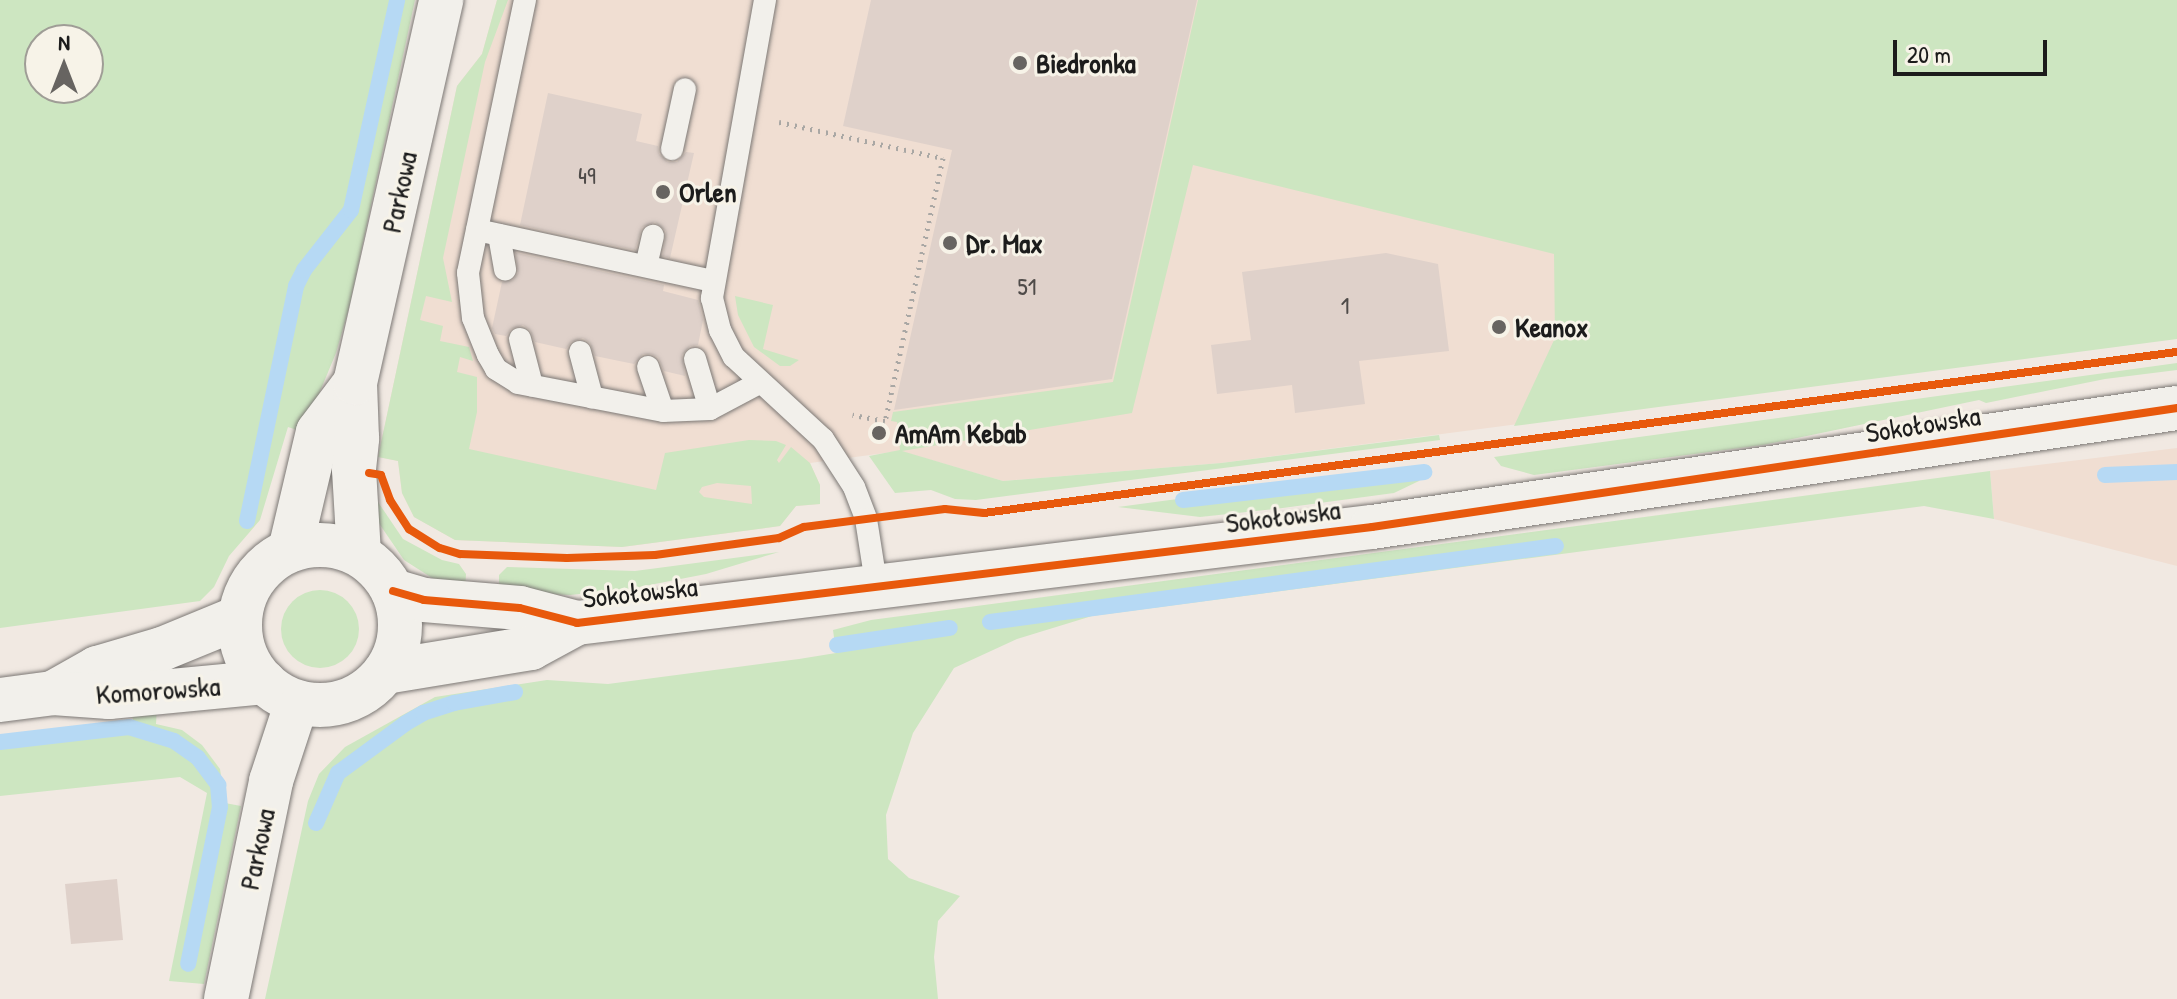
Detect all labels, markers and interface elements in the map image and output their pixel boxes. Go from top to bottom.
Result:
north arrow [24,24,104,104]
scale bar [1897,24,2051,74]
text: N [58,27,70,57]
text: 20 m [1907,38,1951,70]
place label: Biedronka [1036,46,1136,80]
marker: Biedronka [1011,54,1029,72]
street label: Parkowa [374,148,424,236]
house number: 49 [578,162,596,190]
place label: Orlen [679,175,737,209]
marker: Orlen [654,183,672,201]
place label: Dr. Max [966,226,1043,260]
marker: Dr. Max [941,234,959,252]
house number: 51 [1018,273,1036,301]
house number: 1 [1341,292,1349,320]
place label: Keanox [1515,310,1588,344]
marker: Keanox [1490,318,1508,336]
street label: Sokołowska [1863,398,1983,450]
place label: AmAm Kebab [895,416,1027,450]
marker: AmAm Kebab [870,424,888,442]
street label: Sokołowska [1224,492,1342,540]
street label: Sokołowska [581,569,699,615]
street label: Komorowska [95,669,221,711]
street label: Parkowa [232,805,282,893]

